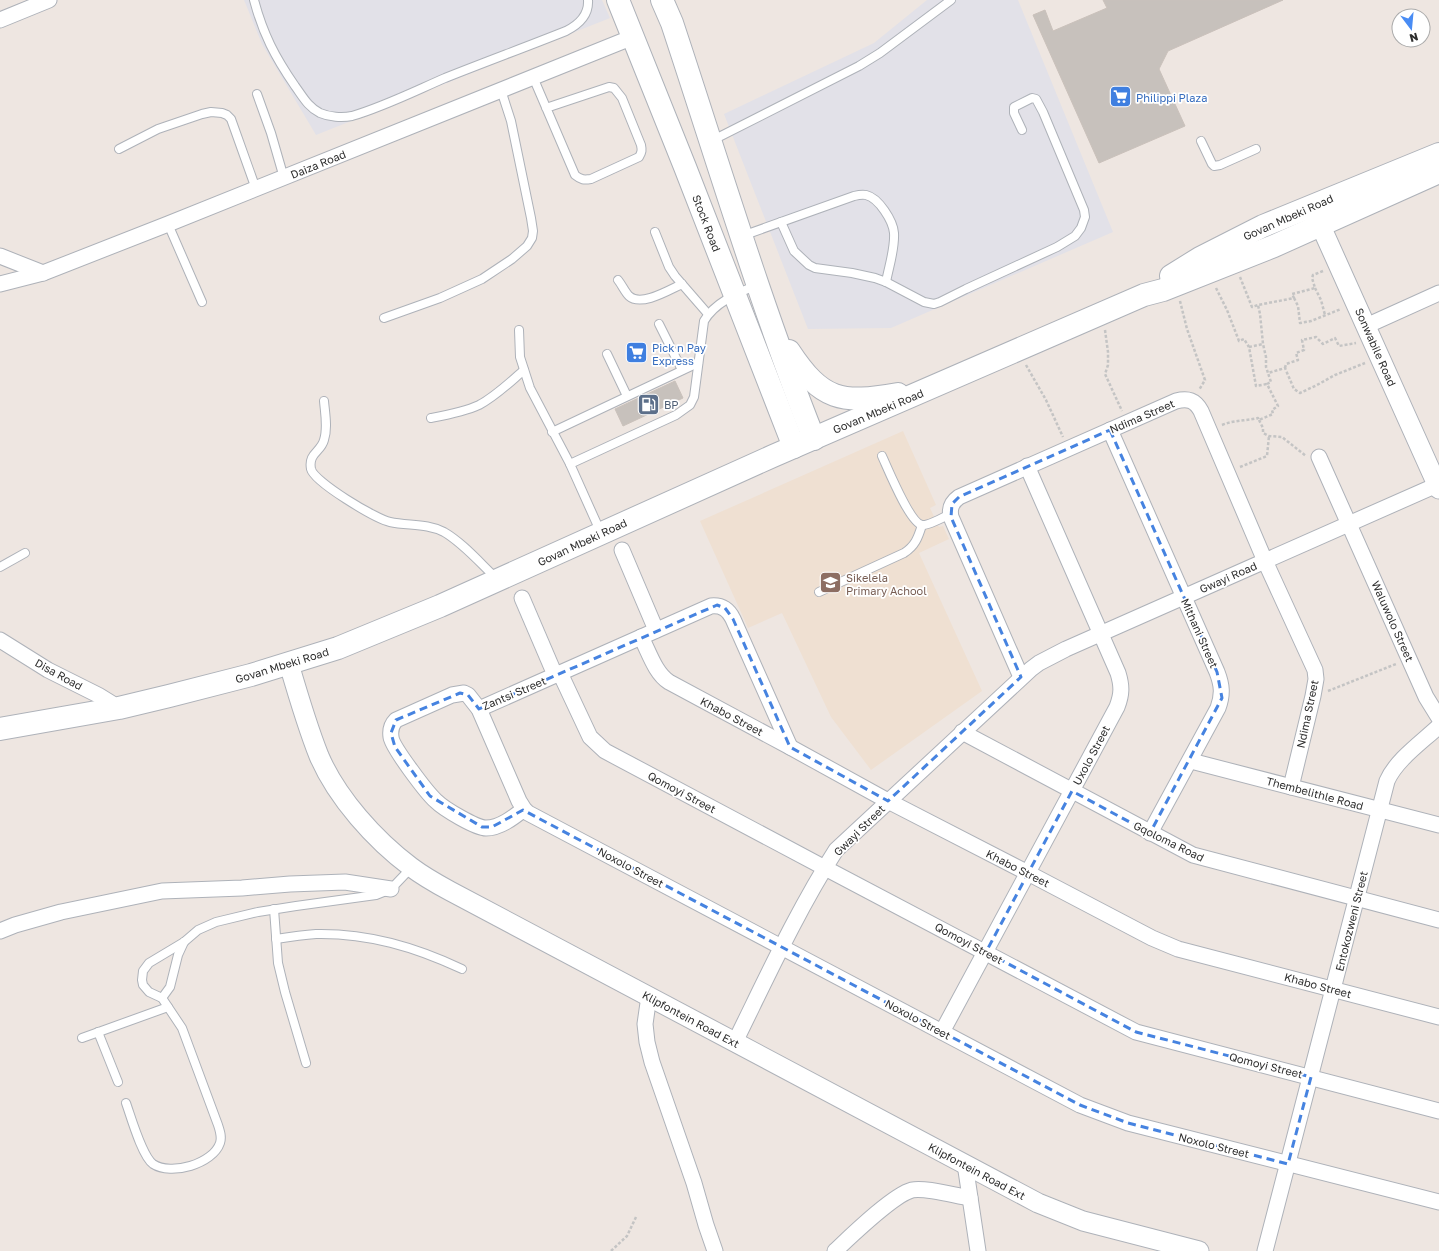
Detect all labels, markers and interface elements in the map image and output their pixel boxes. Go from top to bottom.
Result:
north arrow [1391,8,1431,48]
text: N [1408,31,1420,45]
supermarket icon: Philippi Plaza [1108,84,1134,110]
place label: Philippi Plaza [1136,91,1207,104]
street label: Daiza Road [288,147,348,181]
street label: Govan Mbeki Road [1241,191,1335,243]
street label: Stock Road [690,193,724,253]
street label: Sonwabile Road [1353,306,1399,388]
supermarket icon: Pick n Pay Express [624,340,650,366]
place label: Pick n Pay Express [652,341,706,367]
street label: Govan Mbeki Road [831,386,925,436]
fuel station icon: BP [636,391,662,417]
street label: Ndima Street [1108,396,1176,436]
place label: BP [664,398,679,411]
street label: Govan Mbeki Road [535,516,629,568]
street label: Gwayi Road [1197,559,1259,595]
school or university icon: Sikelela Primary Achool [817,570,843,596]
place label: Sikelela Primary Achool [846,571,927,597]
street label: Waluwolo Street [1369,579,1417,663]
street label: Mithani Street [1179,596,1221,670]
street label: Govan Mbeki Road [234,645,330,685]
street label: Disa Road [33,656,85,692]
street label: Zantsi Street [480,674,548,712]
street label: Ndima Street [1293,679,1321,749]
street label: Khabo Street [698,694,766,738]
street label: Uxolo Street [1070,723,1112,787]
street label: Qomoyi Street [646,769,718,815]
street label: Thembelithle Road [1265,774,1365,812]
street label: Gwayi Street [831,802,887,858]
street label: Gqoloma Road [1132,818,1206,864]
street label: Noxolo Street [596,844,666,890]
street label: Khabo Street [984,846,1052,890]
street label: Entokozweni Street [1332,870,1370,972]
street label: Qomoyi Street [933,920,1005,966]
street label: Khabo Street [1283,970,1353,1000]
street label: Klipfontein Road Ext [640,988,742,1050]
street label: Noxolo Street [883,996,953,1042]
street label: Qomoyi Street [1228,1050,1304,1080]
street label: Noxolo Street [1177,1130,1251,1160]
street label: Klipfontein Road Ext [926,1140,1028,1202]

